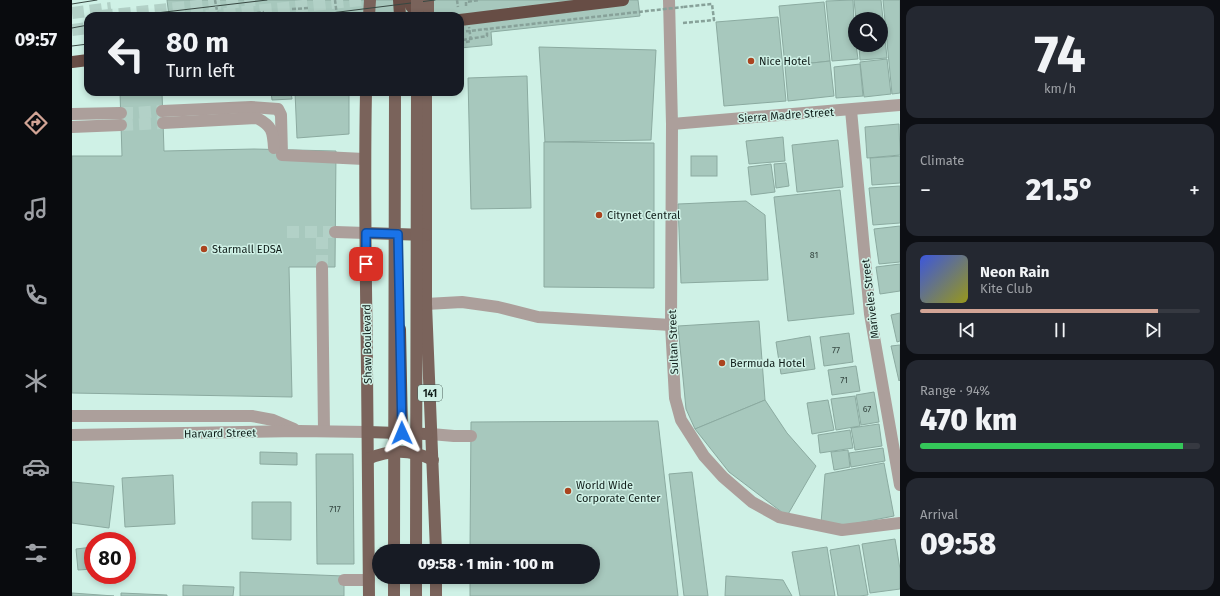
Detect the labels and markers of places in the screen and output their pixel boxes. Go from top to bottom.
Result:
place label: Nice Hotel [759,55,811,68]
marker: Nice Hotel [746,56,756,66]
place label: Citynet Central [607,209,680,222]
marker: Citynet Central [594,210,604,220]
place label: Starmall EDSA [212,243,283,256]
marker: Starmall EDSA [199,244,209,254]
pin [349,247,383,281]
place label: Bermuda Hotel [730,357,805,370]
marker: Bermuda Hotel [717,358,727,368]
place label: World Wide Corporate Center [576,479,661,505]
marker: World Wide Corporate Center [563,486,573,496]

